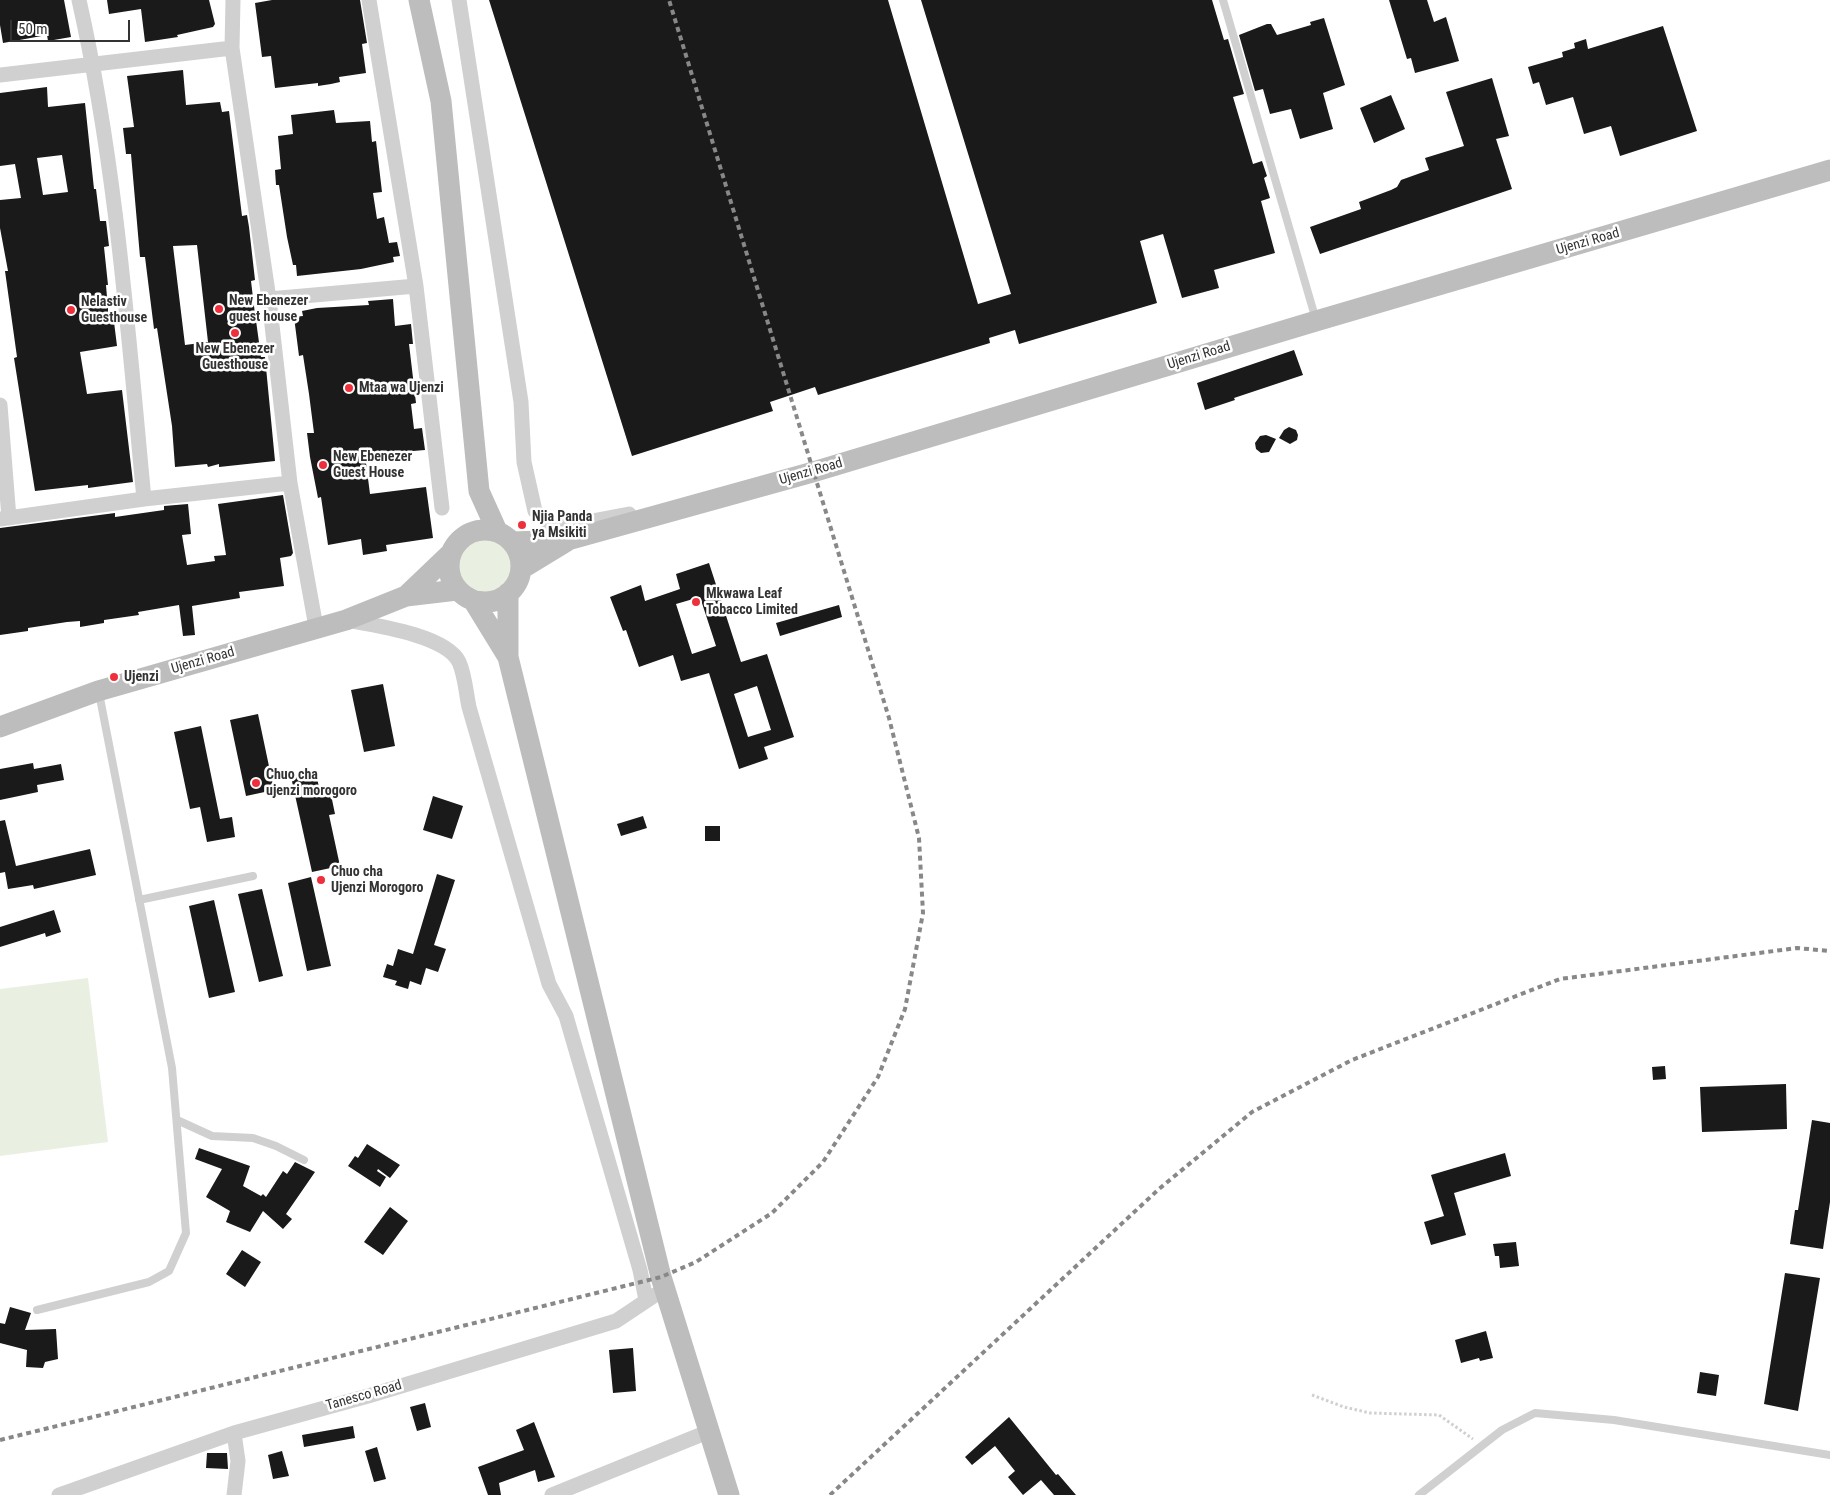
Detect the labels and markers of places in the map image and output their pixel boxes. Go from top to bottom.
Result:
place label: New Ebenezer guest house [229,293,308,326]
place label: Nelastiv Guesthouse [81,294,147,326]
marker: New Ebenezer guest house [213,303,225,315]
marker: Nelastiv Guesthouse [65,304,77,316]
marker: New Ebenezer Guesthouse [229,327,241,339]
place label: New Ebenezer Guesthouse [195,341,275,374]
place label: Mtaa wa Ujenzi [359,380,444,396]
marker: Mtaa wa Ujenzi [343,382,355,394]
place label: New Ebenezer Guest House [333,449,412,482]
marker: New Ebenezer Guest House [317,459,329,471]
place label: Njia Panda ya Msikiti [532,509,592,542]
marker: Njia Panda ya Msikiti [516,519,528,531]
place label: Mkwawa Leaf Tobacco Limited [706,586,798,618]
marker: Mkwawa Leaf Tobacco Limited [690,596,702,608]
place label: Ujenzi [124,669,159,685]
marker: Ujenzi [108,671,120,683]
place label: Chuo cha ujenzi morogoro [266,767,357,800]
marker: Chuo cha ujenzi morogoro [250,777,262,789]
place label: Chuo cha Ujenzi Morogoro [331,864,423,896]
marker: Chuo cha Ujenzi Morogoro [315,874,327,886]

